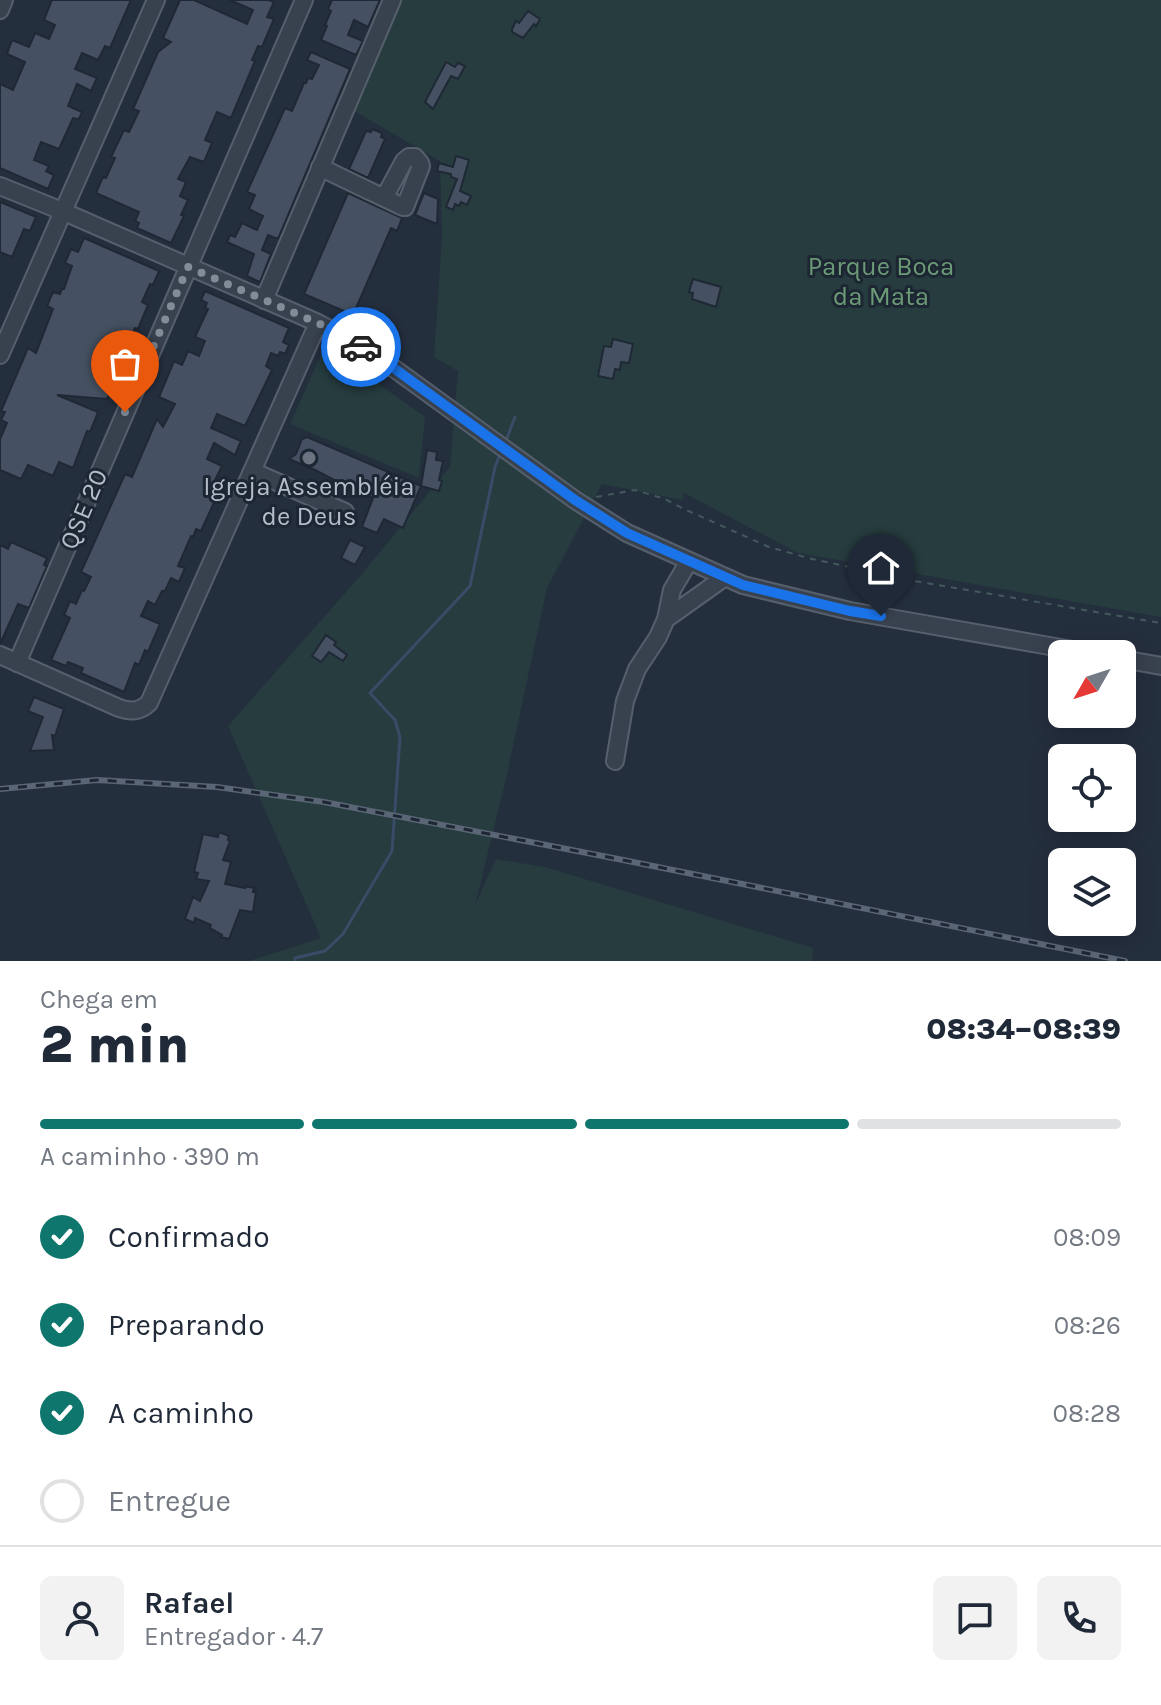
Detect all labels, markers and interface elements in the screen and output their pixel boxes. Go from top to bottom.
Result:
park label: Parque Boca da Mata [808,251,954,312]
courier [321,307,401,387]
icon: car [339,325,383,369]
pin [91,330,159,412]
icon: bag [103,342,147,386]
marker: Igreja Assembléia de Deus [300,449,318,467]
street label: QSE 20 [53,464,114,554]
place label: Igreja Assembléia de Deus [203,471,415,532]
pin [847,534,915,616]
icon: home [859,546,903,590]
north arrow [1048,640,1136,728]
map controls [1048,640,1136,936]
button: locate [1048,744,1136,832]
button: layers [1048,848,1136,936]
text: Chega em [40,984,158,1015]
text: 08:34–08:39 [926,1011,1121,1047]
text: 2 min [40,1014,189,1075]
text: A caminho · 390 m [40,1141,260,1172]
icon: check [40,1215,84,1259]
text: Confirmado [108,1219,270,1255]
text: 08:09 [1053,1222,1121,1253]
icon: check [40,1303,84,1347]
text: Preparando [108,1307,265,1343]
text: 08:26 [1054,1310,1121,1341]
icon: check [40,1391,84,1435]
text: A caminho [108,1395,254,1431]
text: 08:28 [1053,1398,1121,1429]
text: Entregue [108,1483,231,1519]
button: person [40,1576,124,1660]
button: chat [933,1576,1017,1660]
button: phone [1037,1576,1121,1660]
text: Rafael [144,1585,234,1621]
text: Entregador · 4.7 [144,1621,323,1652]

